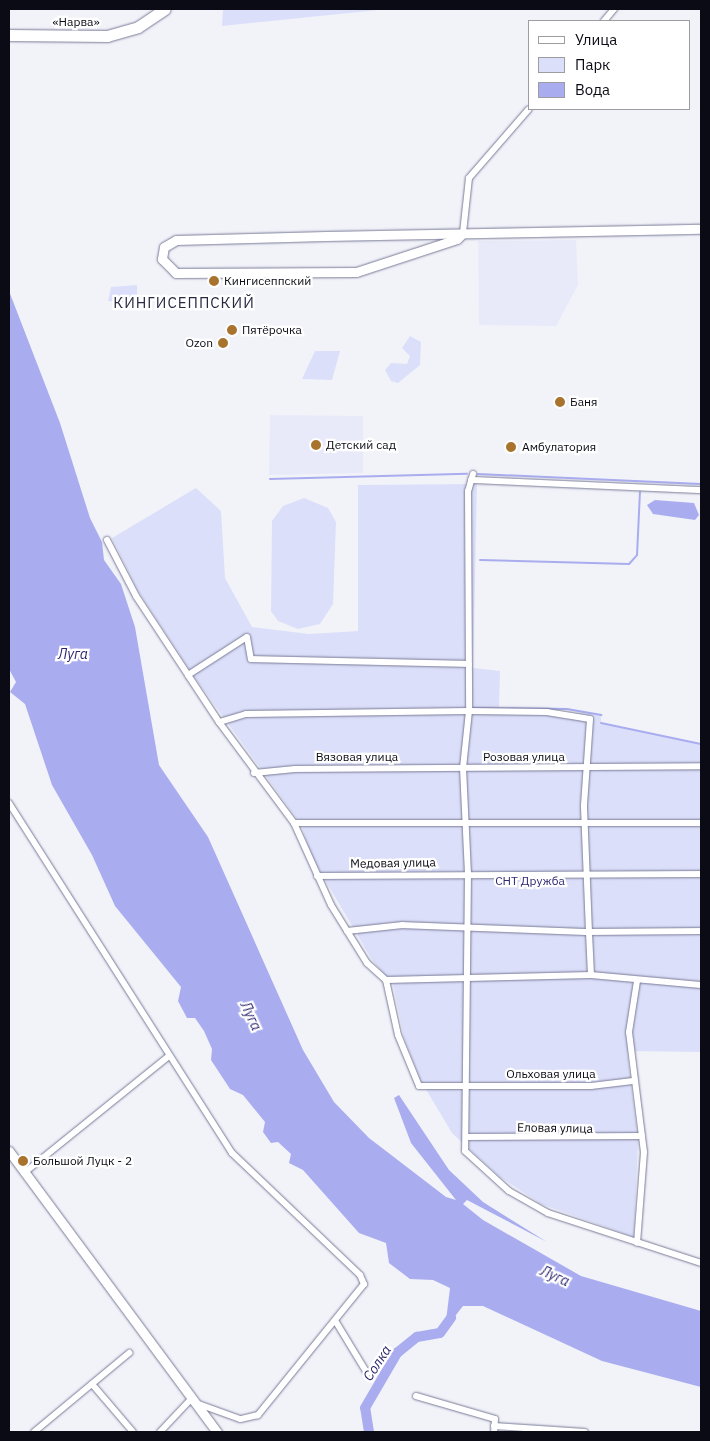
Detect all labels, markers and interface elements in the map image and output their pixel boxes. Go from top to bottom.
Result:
street label: «Нарва» [52,15,100,29]
legend [528,20,690,110]
text: Улица [575,30,617,49]
text: Парк [575,55,610,74]
text: Вода [575,80,610,99]
place label: Кингисеппский [224,274,311,288]
marker: Кингисеппский [208,275,220,287]
district label: КИНГИСЕППСКИЙ [112,294,256,312]
place label: Пятёрочка [242,323,302,337]
marker: Пятёрочка [226,324,238,336]
place label: Ozon [186,336,213,350]
marker: Ozon [217,337,229,349]
place label: Баня [570,395,598,409]
marker: Баня [554,396,566,408]
place label: Детский сад [326,438,396,452]
marker: Детский сад [310,439,322,451]
marker: Амбулатория [504,440,518,454]
place label: Амбулатория [522,440,596,454]
water label: Луга [58,646,88,662]
street label: Вязовая улица [316,750,398,764]
street label: Розовая улица [483,750,565,764]
street label: Медовая улица [350,855,436,871]
park label: СНТ Дружба [495,874,565,888]
water label: Луга [237,999,265,1033]
street label: Ольховая улица [506,1067,596,1081]
street label: Еловая улица [517,1120,593,1136]
place label: Большой Луцк - 2 [33,1154,132,1168]
marker: Большой Луцк - 2 [17,1155,29,1167]
water label: Луга [538,1262,572,1290]
water label: Солка [359,1342,395,1384]

